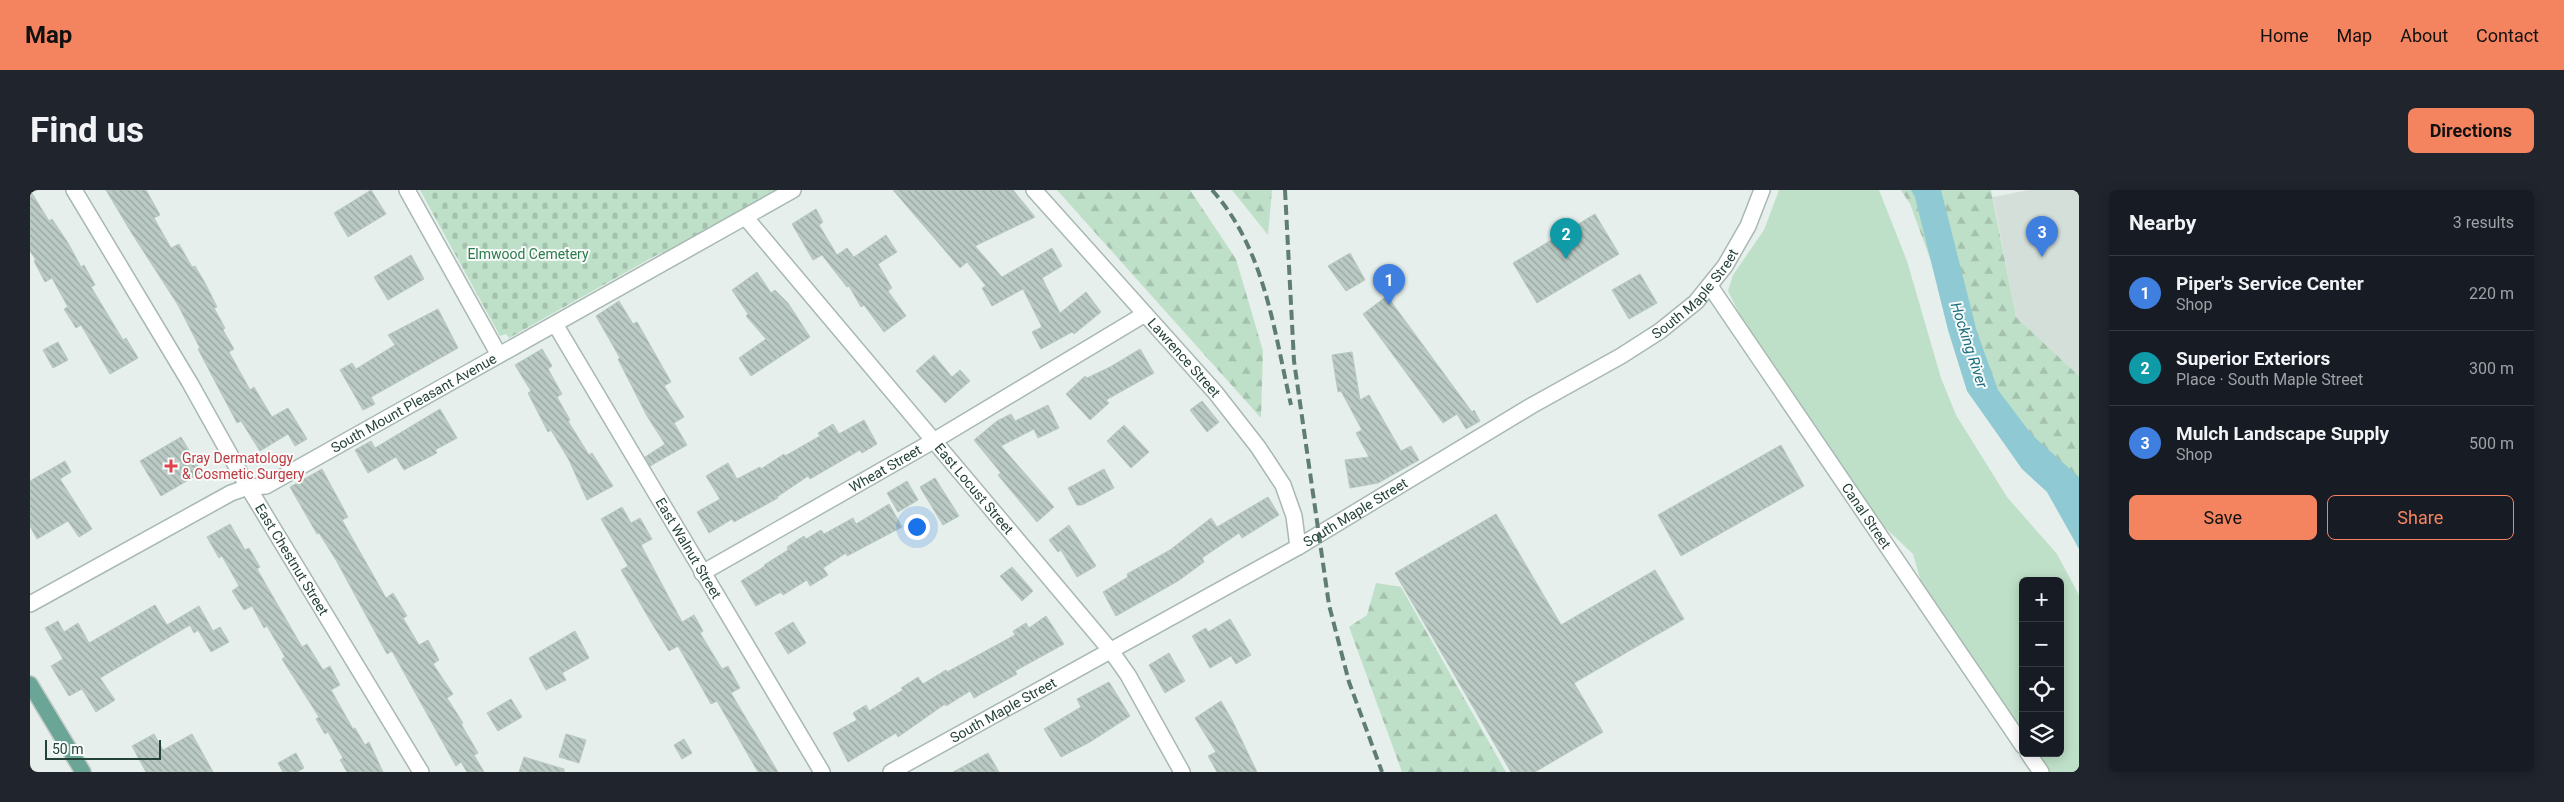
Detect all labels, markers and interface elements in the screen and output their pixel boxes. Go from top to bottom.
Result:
text: Map [25,21,72,49]
text: Home [2260,25,2309,46]
text: Map [2337,25,2372,46]
text: About [2400,25,2448,46]
text: Contact [2476,25,2539,46]
button: Directions [2408,108,2534,153]
text: Find us [30,110,144,151]
text: Nearby [2129,211,2196,235]
text: 3 results [2453,213,2514,232]
pin: 3 [2026,216,2058,257]
pin: 2 [1550,218,1582,259]
park label: Elmwood Cemetery [467,246,589,262]
street label: South Maple Street [1649,246,1741,342]
pin: 1 [1373,264,1405,305]
text: Piper's Service Center [2176,272,2364,295]
text: 1 [2140,284,2150,303]
text: 220 m [2469,284,2514,303]
text: Shop [2176,295,2212,314]
water label: Hocking River [1947,300,1992,391]
street label: Lawrence Street [1145,315,1224,401]
text: Superior Exteriors [2176,347,2330,370]
street label: South Mount Pleasant Avenue [328,350,499,456]
text: 2 [2140,359,2150,378]
text: 300 m [2469,359,2514,378]
text: Place · South Maple Street [2176,370,2363,389]
text: Mulch Landscape Supply [2176,422,2389,445]
text: 3 [2140,434,2150,453]
text: 500 m [2469,434,2514,453]
street label: East Locust Street [931,440,1017,538]
street label: Wheat Street [846,441,924,495]
text: Shop [2176,445,2212,464]
place label: Gray Dermatology & Cosmetic Surgery [182,450,305,482]
marker: Gray Dermatology & Cosmetic Surgery [164,459,178,473]
street label: South Maple Street [1300,475,1411,550]
street label: Canal Street [1838,480,1895,552]
street label: East Walnut Street [652,495,725,602]
button: Save [2129,495,2317,540]
button: Share [2327,495,2514,540]
street label: East Chestnut Street [252,501,332,618]
your location [904,514,930,540]
map controls [2019,577,2064,757]
button: + [2019,577,2064,622]
button: − [2019,622,2064,667]
button: locate [2019,667,2064,712]
street label: South Maple Street [947,674,1059,746]
button: layers [2019,712,2064,757]
scale bar [45,737,161,760]
text: 50 m [52,741,84,757]

